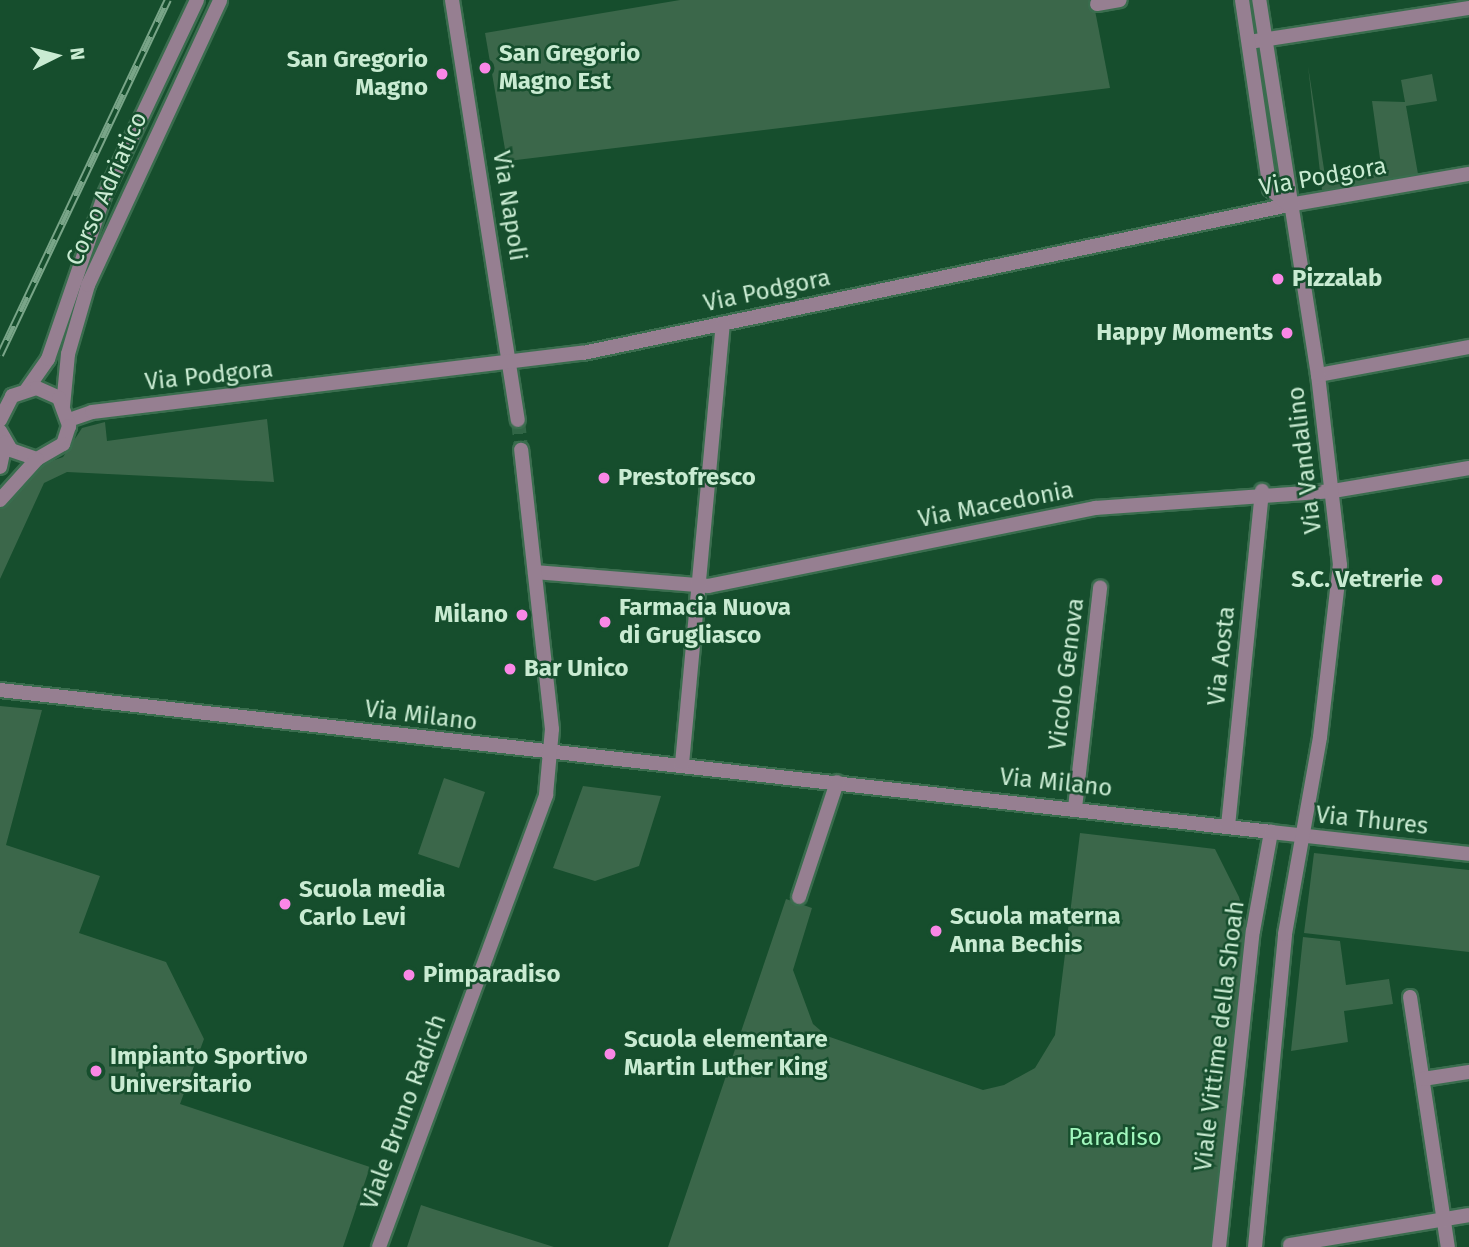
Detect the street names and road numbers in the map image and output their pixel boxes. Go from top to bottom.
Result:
street label: Corso Adriatico [60,108,154,270]
street label: Via Napoli [486,149,532,263]
street label: Via Podgora [1257,152,1389,202]
street label: Via Podgora [701,264,833,318]
street label: Via Podgora [143,355,275,397]
street label: Via Vandalino [1282,385,1328,535]
street label: Via Macedonia [916,476,1076,534]
street label: Vicolo Genova [1043,596,1091,752]
street label: Via Aosta [1202,605,1242,707]
street label: Via Milano [363,695,479,737]
street label: Via Milano [998,763,1114,803]
street label: Via Thures [1314,801,1430,841]
street label: Viale Vittime della Shoah [1189,899,1251,1173]
street label: Viale Bruno Radich [355,1011,453,1213]

